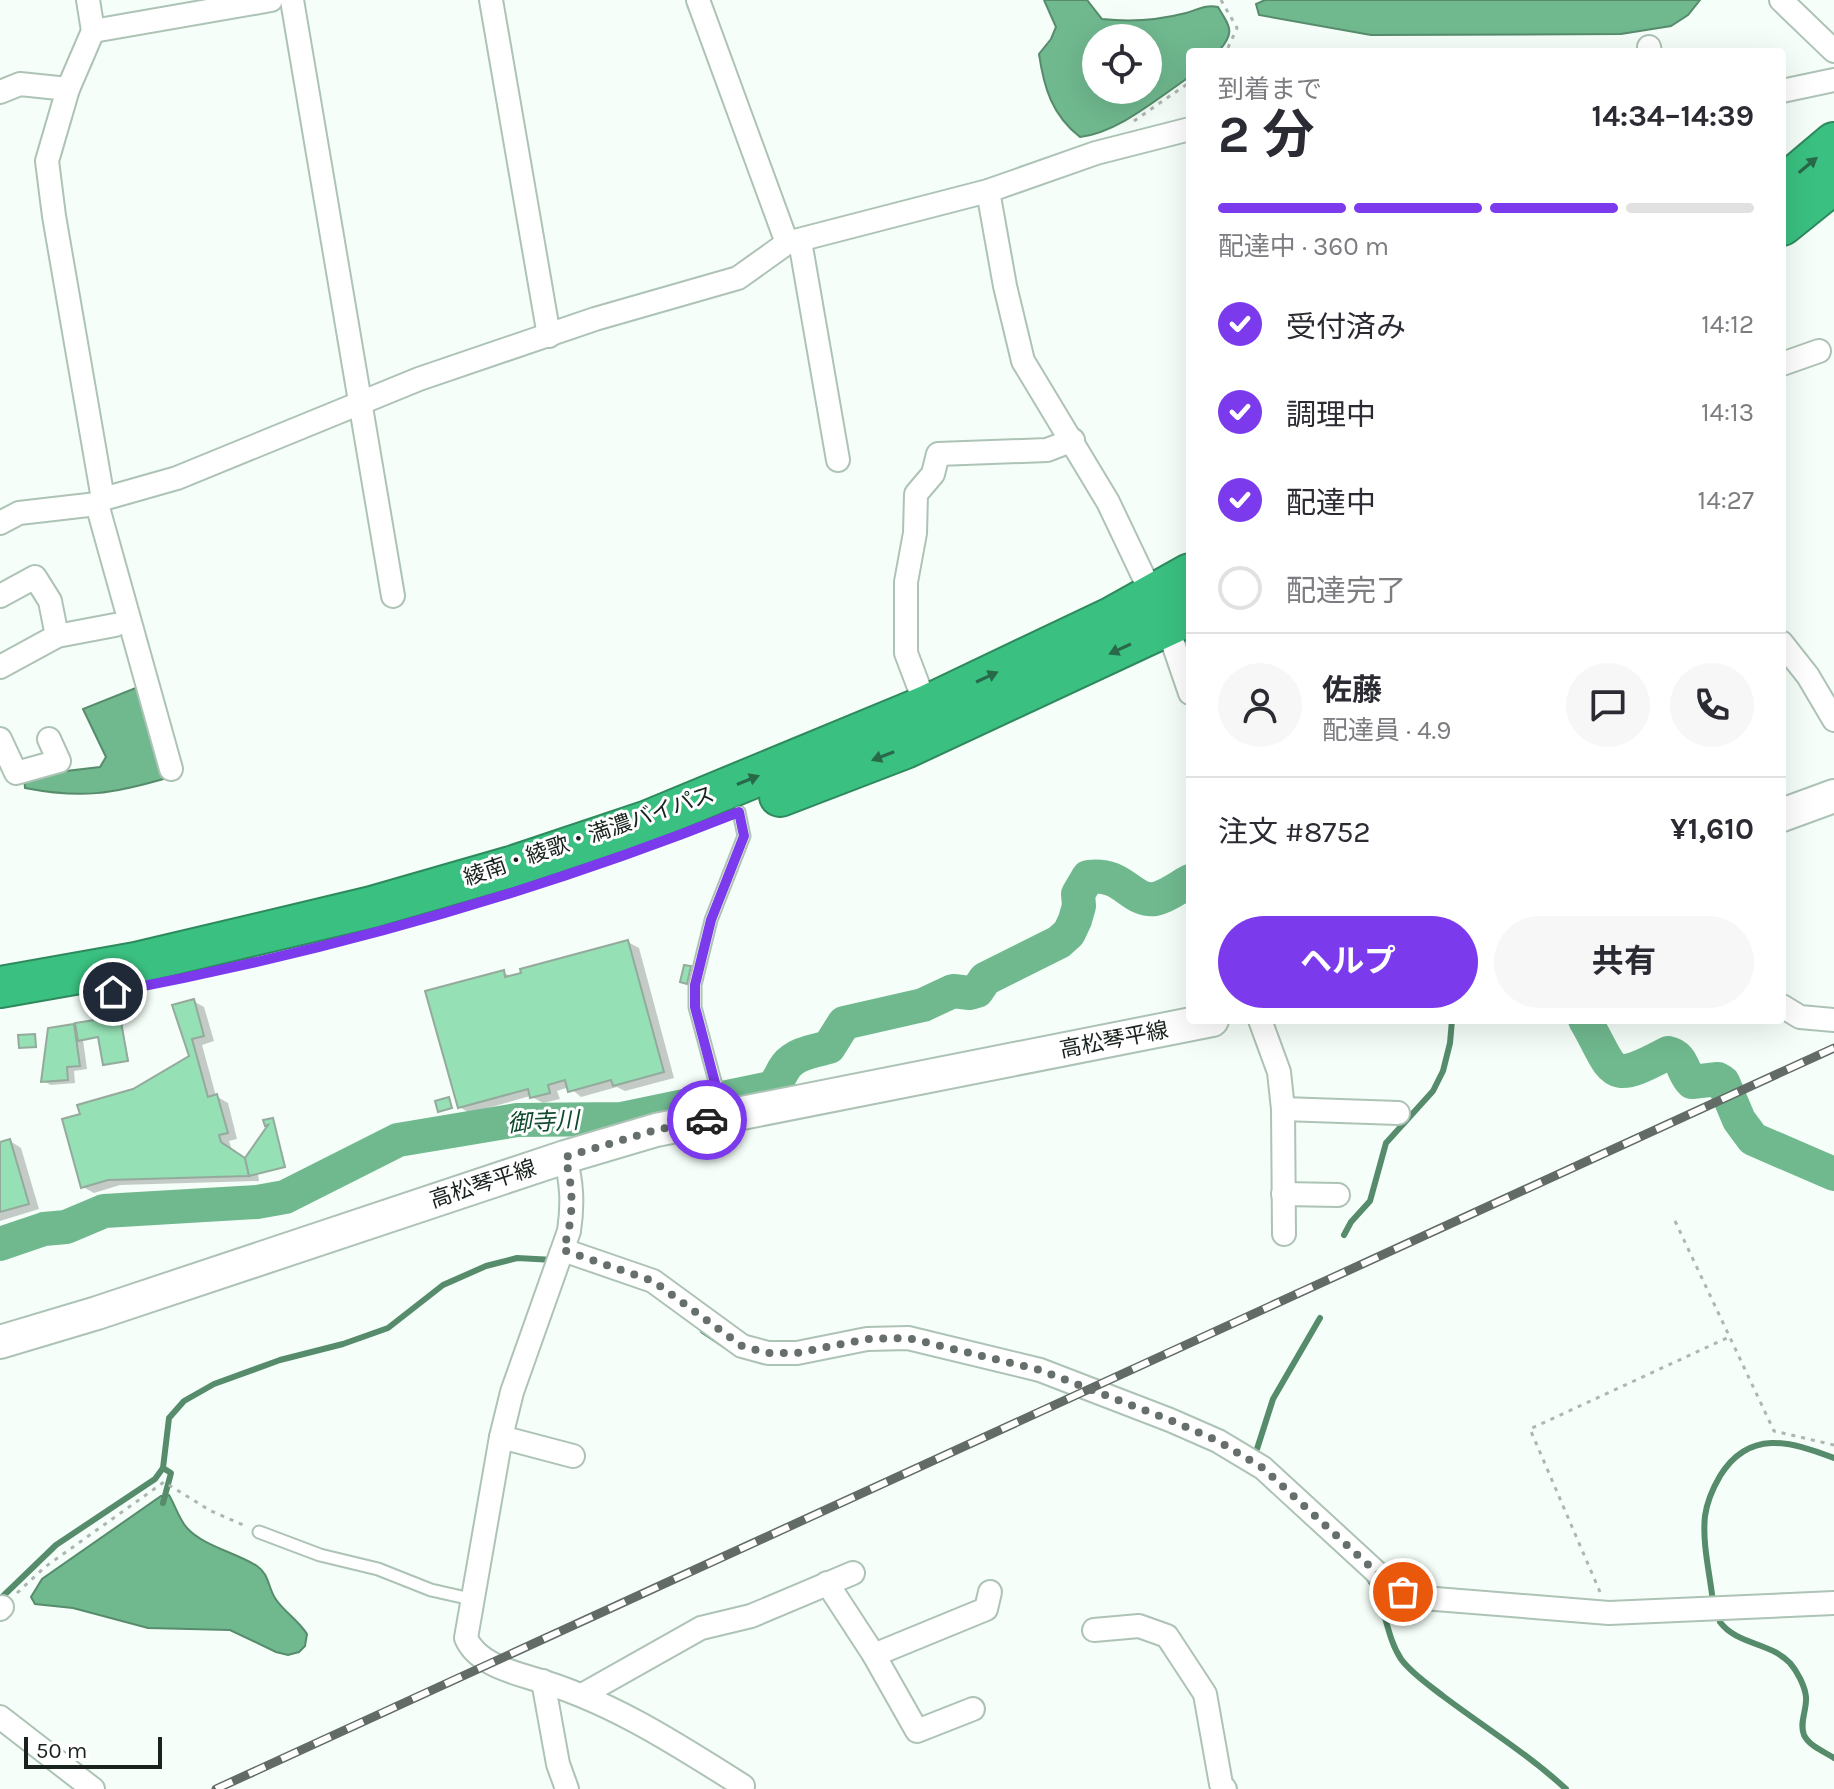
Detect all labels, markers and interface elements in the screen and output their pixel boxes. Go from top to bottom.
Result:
map controls [1082,24,1162,104]
button: locate [1082,24,1162,104]
text: 到着まで [1218,74,1322,105]
text: 14:34–14:39 [1592,98,1754,134]
text: 2 分 [1218,104,1315,165]
one-way arrow [1798,157,1818,174]
text: 配達中 · 360 m [1218,231,1389,262]
icon: check [1218,302,1262,346]
text: 受付済み [1286,309,1406,345]
text: 14:12 [1701,309,1754,340]
icon: check [1218,390,1262,434]
text: 調理中 [1286,397,1376,433]
text: 14:13 [1701,397,1754,428]
icon: check [1218,478,1262,522]
text: 配達中 [1286,485,1376,521]
text: 14:27 [1698,485,1754,516]
text: 配達完了 [1286,573,1406,609]
one-way arrow [1108,642,1132,656]
button: person [1218,663,1302,747]
button: chat [1566,663,1650,747]
button: phone [1670,663,1754,747]
one-way arrow [975,670,998,684]
text: 佐藤 [1322,672,1382,708]
text: 配達員 · 4.9 [1322,715,1451,746]
one-way arrow [871,750,895,763]
one-way arrow [736,773,760,786]
street label: 綾南・綾歌・満濃バイパス [460,781,718,891]
text: ¥1,610 [1670,811,1754,847]
text: 注文 #8752 [1218,814,1371,850]
button: ヘルプ [1218,916,1478,1008]
button: 共有 [1494,916,1754,1008]
pin [79,958,147,1026]
icon: home [91,970,135,1014]
street label: 高松琴平線 [1058,1017,1170,1063]
courier [667,1080,747,1160]
icon: car [685,1098,729,1142]
water label: 御寺川 [506,1106,583,1138]
street label: 高松琴平線 [427,1155,539,1213]
pin [1369,1558,1437,1626]
icon: bag [1381,1570,1425,1614]
scale bar [24,1733,162,1769]
text: 50 m [36,1738,87,1764]

